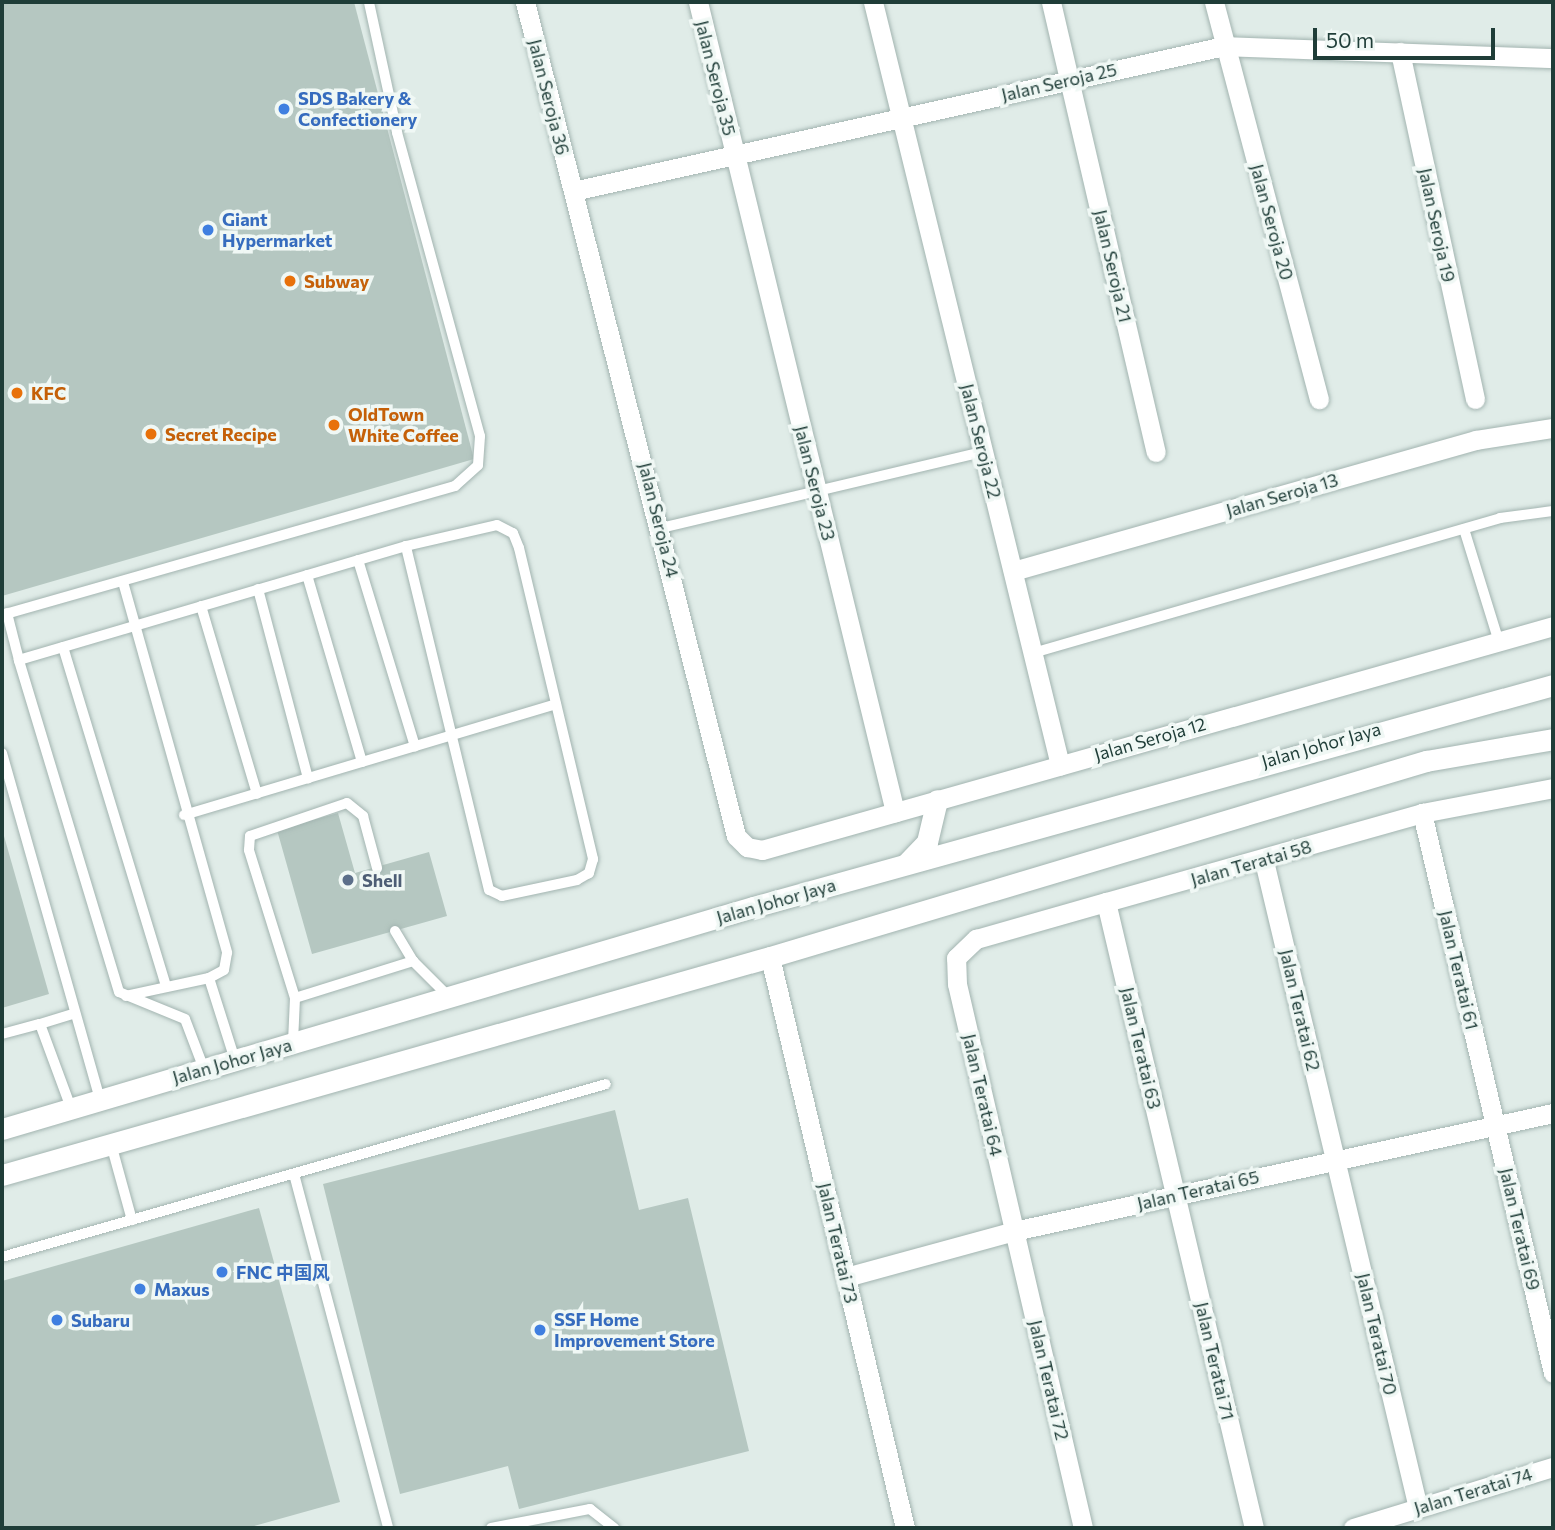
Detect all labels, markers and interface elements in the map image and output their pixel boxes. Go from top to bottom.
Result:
scale bar [1317,14,1499,58]
street label: Jalan Seroja 35 [691,18,741,138]
text: 50 m [1326,27,1374,52]
street label: Jalan Seroja 36 [524,37,574,157]
street label: Jalan Seroja 25 [999,58,1119,106]
place label: SDS Bakery & Confectionery [298,88,417,130]
marker: SDS Bakery & Confectionery [276,101,292,117]
street label: Jalan Seroja 20 [1246,162,1298,282]
street label: Jalan Seroja 19 [1414,166,1460,284]
street label: Jalan Seroja 21 [1090,207,1136,325]
place label: Giant Hypermarket [222,209,332,252]
marker: Giant Hypermarket [200,222,216,238]
place label: Subway [304,270,369,292]
marker: Subway [282,273,298,289]
street label: Jalan Seroja 22 [956,381,1006,501]
place label: KFC [31,382,66,404]
marker: KFC [9,385,25,401]
place label: OldTown White Coffee [348,404,459,446]
marker: OldTown White Coffee [326,417,342,433]
place label: Secret Recipe [165,423,277,445]
street label: Jalan Seroja 23 [790,423,840,543]
marker: Secret Recipe [143,426,159,442]
street label: Jalan Seroja 24 [634,460,684,580]
street label: Jalan Seroja 13 [1224,469,1340,521]
street label: Jalan Seroja 12 [1092,713,1208,765]
street label: Jalan Johor Jaya [1259,718,1383,772]
street label: Jalan Teratai 58 [1188,835,1314,891]
place label: Shell [362,869,403,891]
marker: Shell [340,872,356,888]
street label: Jalan Johor Jaya [714,874,838,928]
street label: Jalan Teratai 61 [1435,908,1483,1032]
street label: Jalan Teratai 62 [1276,947,1324,1073]
street label: Jalan Teratai 63 [1116,985,1166,1111]
street label: Jalan Teratai 64 [958,1032,1008,1158]
street label: Jalan Johor Jaya [170,1034,294,1088]
street label: Jalan Teratai 65 [1135,1165,1261,1215]
street label: Jalan Teratai 69 [1495,1166,1545,1292]
street label: Jalan Teratai 73 [814,1181,862,1305]
place label: FNC 中国风 [236,1261,330,1283]
marker: FNC 中国风 [214,1264,230,1280]
street label: Jalan Teratai 70 [1352,1271,1402,1397]
place label: Maxus [154,1278,210,1300]
marker: Maxus [132,1281,148,1297]
street label: Jalan Teratai 71 [1191,1300,1239,1422]
place label: Subaru [71,1309,130,1331]
place label: SSF Home Improvement Store [554,1309,715,1352]
marker: Subaru [49,1312,65,1328]
street label: Jalan Teratai 72 [1025,1318,1073,1442]
marker: SSF Home Improvement Store [532,1322,548,1338]
street label: Jalan Teratai 74 [1411,1463,1535,1519]

